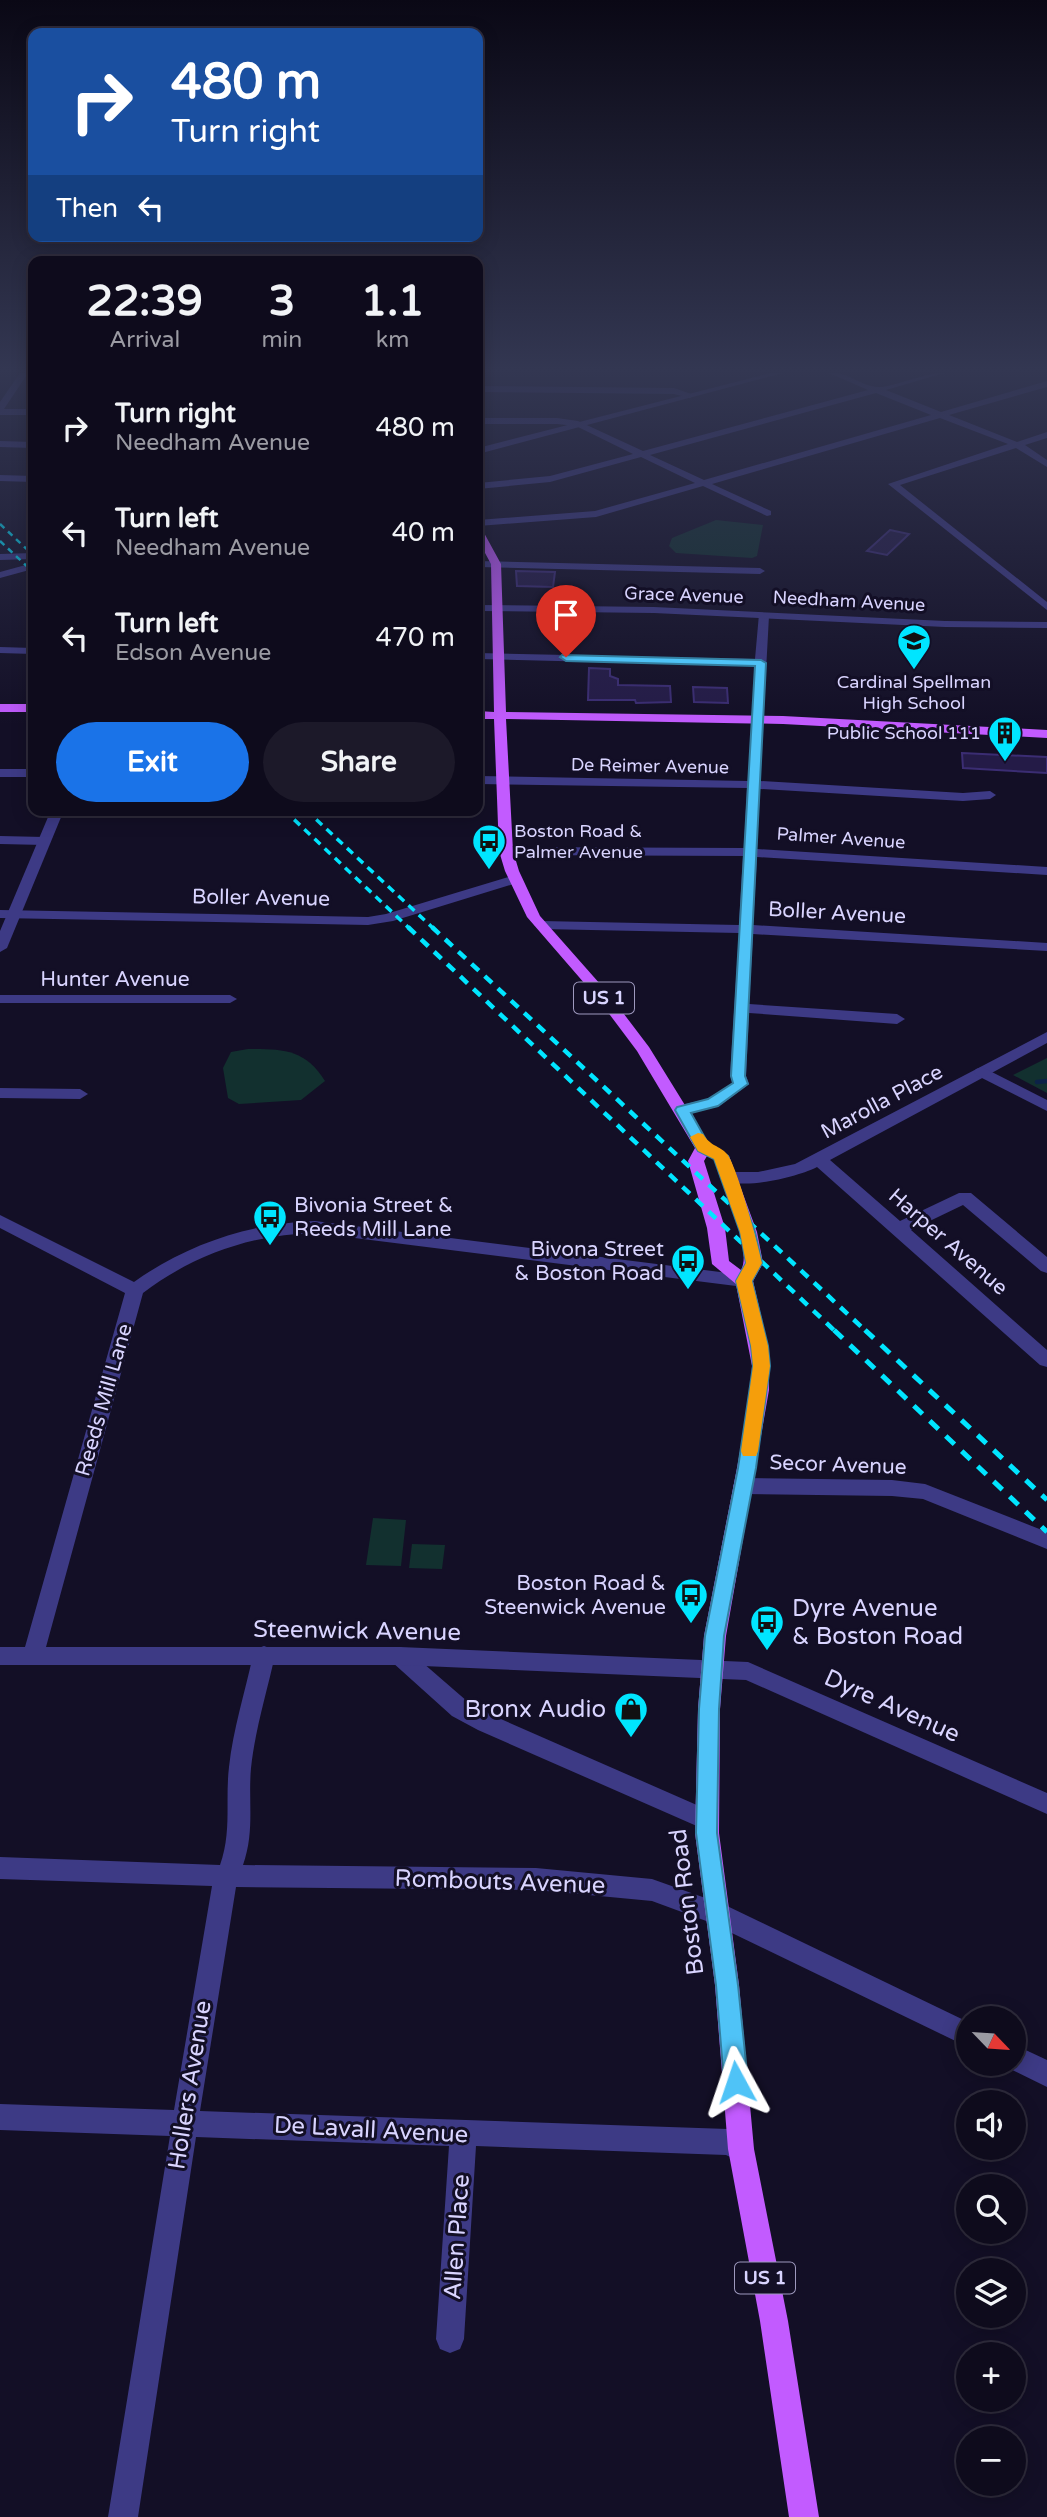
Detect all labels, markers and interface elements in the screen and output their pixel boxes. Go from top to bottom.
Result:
text: 480 m [171,53,321,112]
icon: right [56,56,147,147]
text: Turn right [171,113,320,151]
icon: left [132,189,170,227]
text: Then [56,193,118,224]
text: 22:39 [87,276,203,327]
text: 3 [269,276,295,327]
text: 1.1 [361,276,424,327]
text: Arrival [109,326,180,354]
text: min [261,326,302,354]
text: km [376,326,409,354]
text: Turn right [115,398,236,429]
icon: right [56,409,94,447]
text: 480 m [375,412,455,443]
text: Needham Avenue [115,429,310,457]
text: Turn left [115,503,218,534]
icon: left [56,514,94,552]
text: 40 m [392,517,455,548]
text: Needham Avenue [115,534,310,562]
street label: Grace Avenue [624,582,744,608]
pin [536,585,596,657]
street label: Needham Avenue [772,586,926,616]
icon: arrive [547,596,585,634]
text: Turn left [115,608,218,639]
icon: left [56,619,94,657]
text: 470 m [375,622,455,653]
school or university icon: Cardinal Spellman High School [895,622,933,671]
text: Edson Avenue [115,639,271,667]
place label: Cardinal Spellman High School [837,671,991,714]
building icon: Public School 111 [986,714,1024,763]
button: Exit [56,722,249,802]
button: Share [263,722,455,802]
place label: Public School 111 [827,722,981,744]
street label: De Reimer Avenue [571,754,729,778]
place label: Boston Road & Palmer Avenue [514,820,643,863]
bus stop icon: Boston Road & Palmer Avenue [470,822,508,871]
street label: Palmer Avenue [776,823,906,853]
street label: Boller Avenue [192,884,330,912]
street label: Boller Avenue [767,897,907,929]
street label: Hunter Avenue [40,967,190,992]
road number: US 1 [574,982,634,1014]
street label: Marolla Place [817,1059,947,1145]
street label: Harper Avenue [883,1184,1013,1301]
place label: Bivonia Street & Reeds Mill Lane [294,1193,454,1242]
bus stop icon: Bivonia Street & Reeds Mill Lane [251,1198,289,1247]
place label: Bivona Street & Boston Road [514,1237,664,1286]
bus stop icon: Bivona Street & Boston Road [669,1242,707,1291]
street label: Reeds Mill Lane [70,1321,138,1479]
street label: Secor Avenue [769,1450,907,1480]
place label: Boston Road & Steenwick Avenue [484,1571,666,1620]
bus stop icon: Boston Road & Steenwick Avenue [672,1576,710,1625]
place label: Dyre Avenue & Boston Road [792,1594,963,1651]
bus stop icon: Dyre Avenue & Boston Road [748,1603,786,1652]
street label: Steenwick Avenue [253,1615,461,1647]
street label: Dyre Avenue [820,1663,964,1749]
shop icon: Bronx Audio [612,1690,650,1739]
place label: Bronx Audio [464,1695,606,1724]
street label: Boston Road [664,1827,710,1977]
street label: Rombouts Avenue [394,1864,606,1900]
street label: Hollers Avenue [162,1998,218,2172]
north arrow [956,2006,1026,2076]
map controls [956,2006,1026,2496]
position arrow [699,2045,773,2119]
button: sound [956,2090,1026,2160]
street label: De Lavall Avenue [273,2110,469,2150]
street label: Allen Place [438,2173,476,2301]
button: search [956,2174,1026,2244]
button: layers [956,2258,1026,2328]
road number: US 1 [735,2262,795,2294]
button: + [956,2342,1026,2412]
button: − [956,2426,1026,2496]

